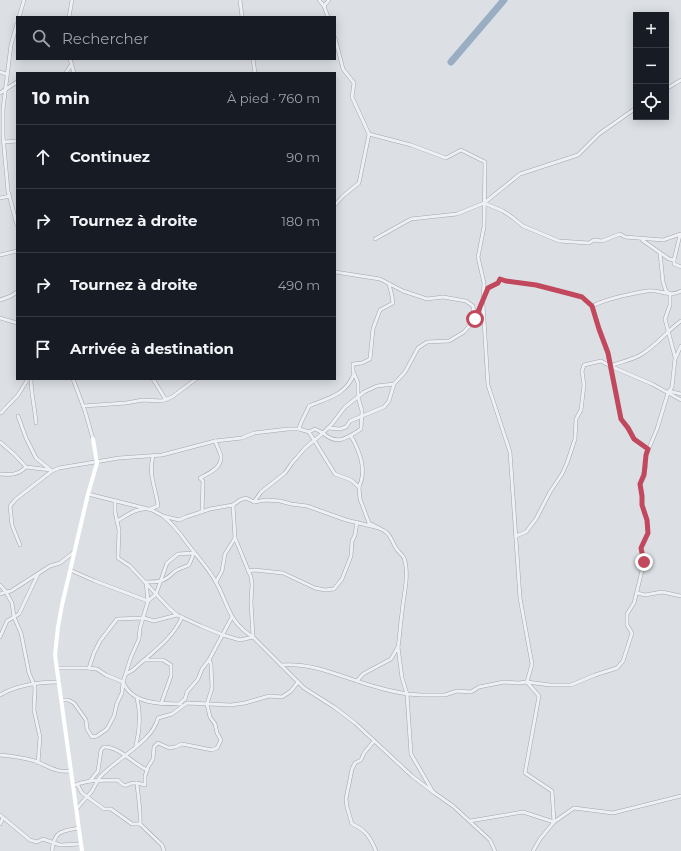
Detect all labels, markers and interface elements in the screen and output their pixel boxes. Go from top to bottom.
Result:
map controls [633,12,669,120]
button: + [633,12,669,48]
search box [16,16,336,60]
icon: search [30,27,52,49]
text: Rechercher [62,29,149,48]
button: − [633,48,669,84]
button: locate [633,84,669,120]
text: 10 min [32,88,90,108]
text: À pied · 760 m [227,90,320,106]
icon: ahead [32,146,54,168]
text: Continuez [70,147,150,166]
text: 90 m [286,149,320,165]
icon: right [32,210,54,232]
text: Tournez à droite [70,211,198,230]
text: 180 m [281,213,320,229]
icon: right [32,274,54,296]
text: Tournez à droite [70,275,198,294]
text: 490 m [278,277,320,293]
route start [466,310,484,328]
icon: arrive [32,338,54,360]
text: Arrivée à destination [70,339,234,358]
route end [635,553,653,571]

